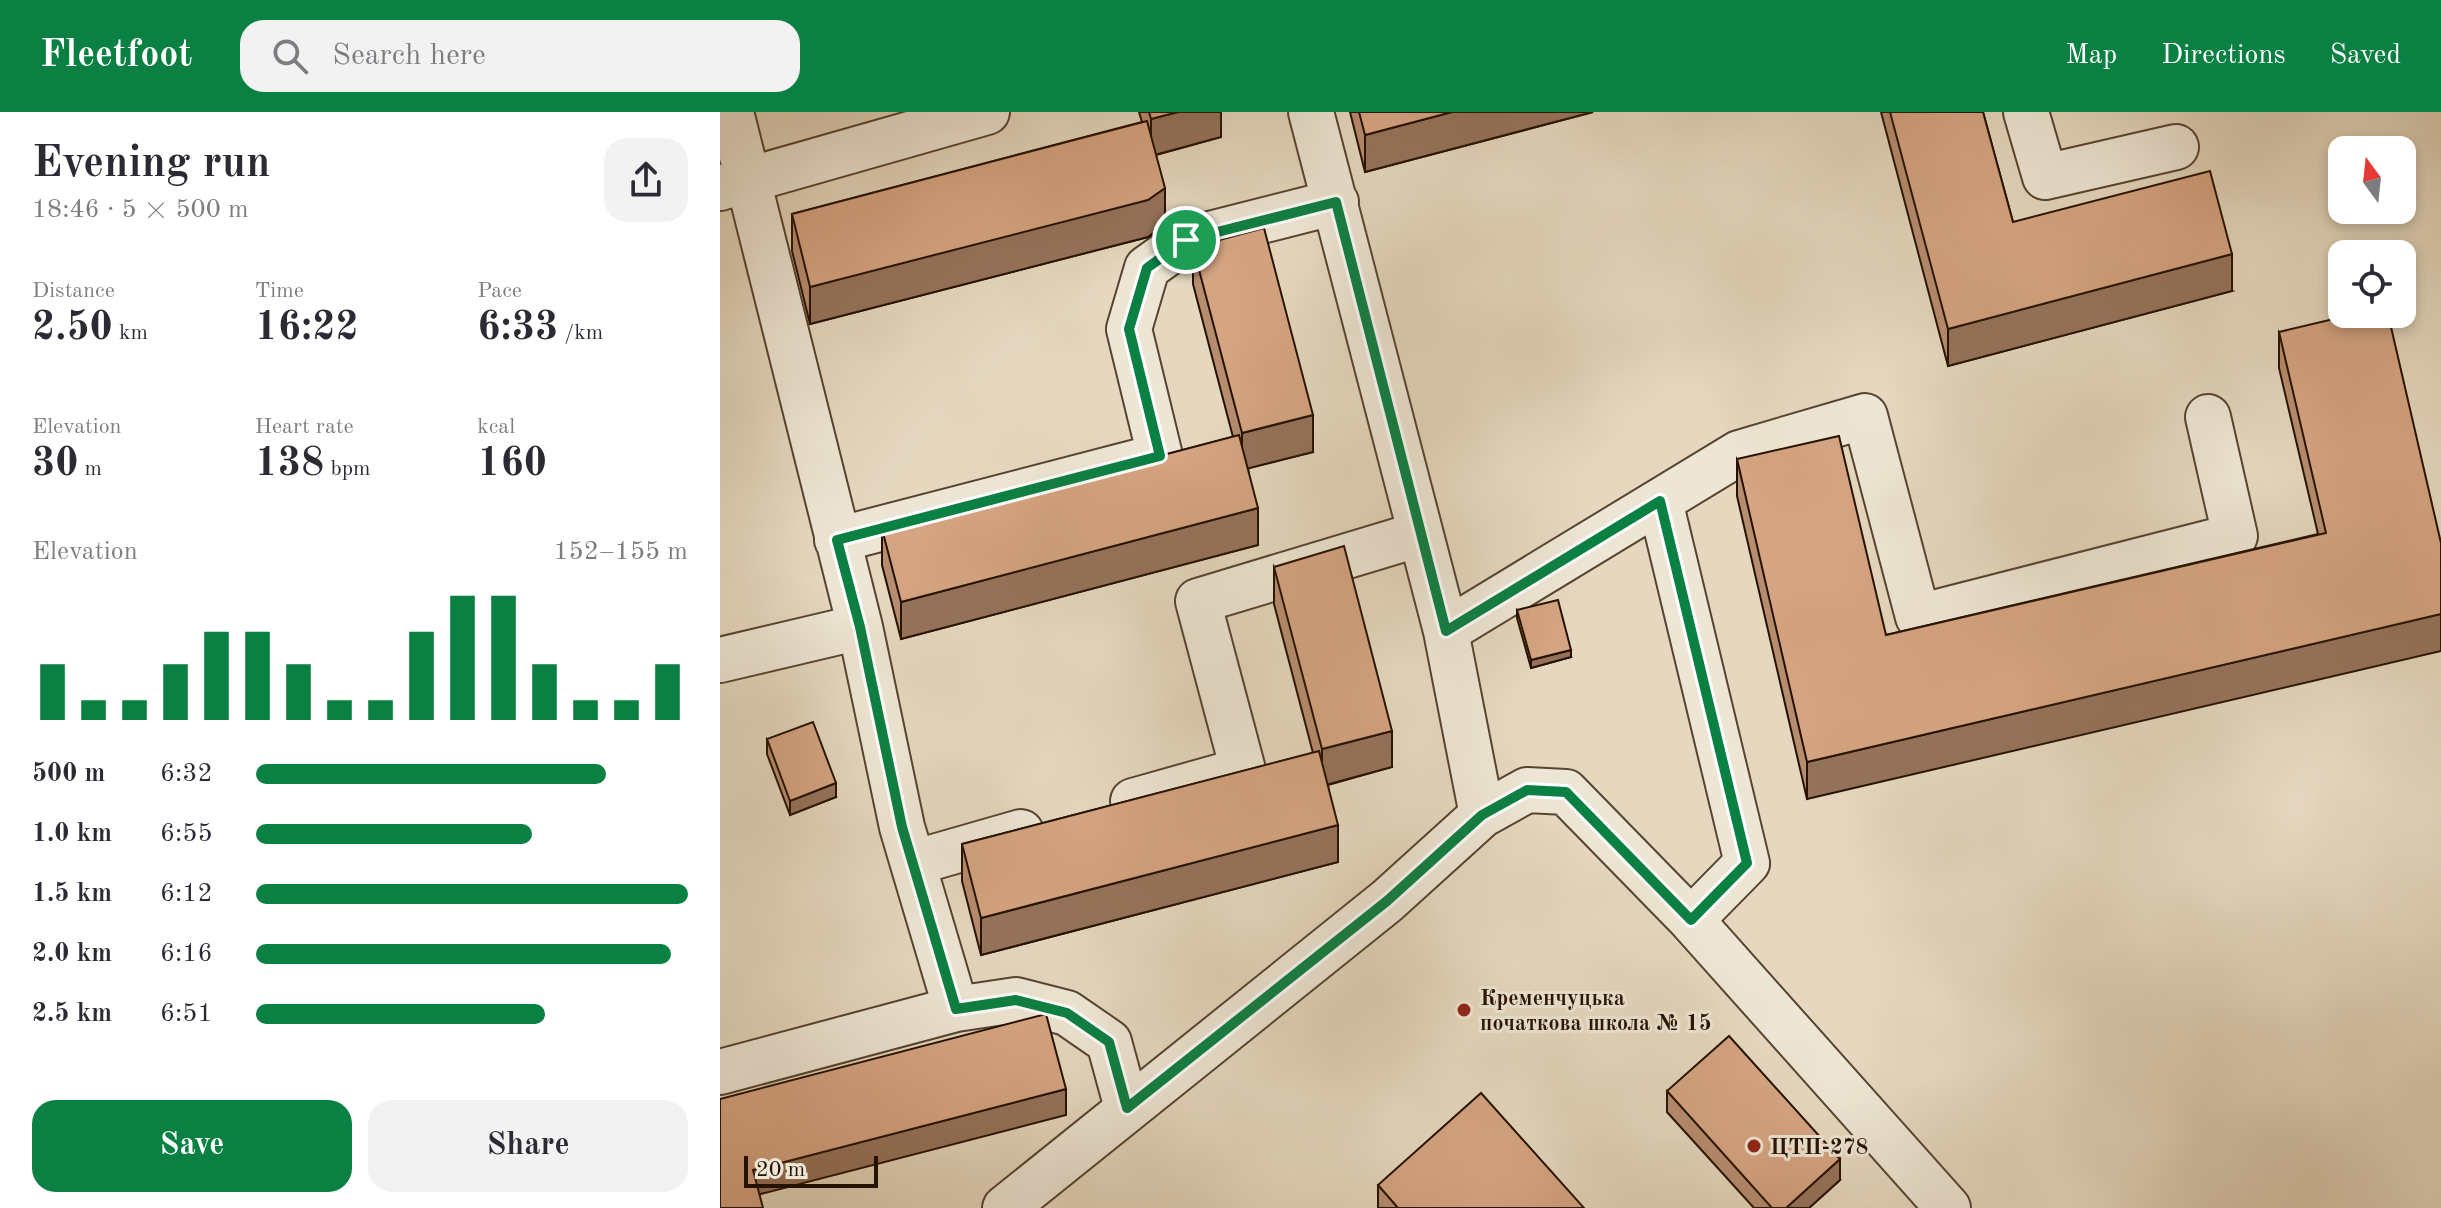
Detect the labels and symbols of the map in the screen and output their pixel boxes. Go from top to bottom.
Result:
north arrow [2328,136,2416,224]
pin [1152,206,1220,274]
place label: Кременчуцька початкова школа № 15 [1480,988,1712,1035]
marker: Кременчуцька початкова школа № 15 [1455,1001,1473,1019]
marker: ЦТП-278 [1745,1137,1763,1155]
place label: ЦТП-278 [1770,1137,1868,1159]
scale bar [744,1152,878,1188]

